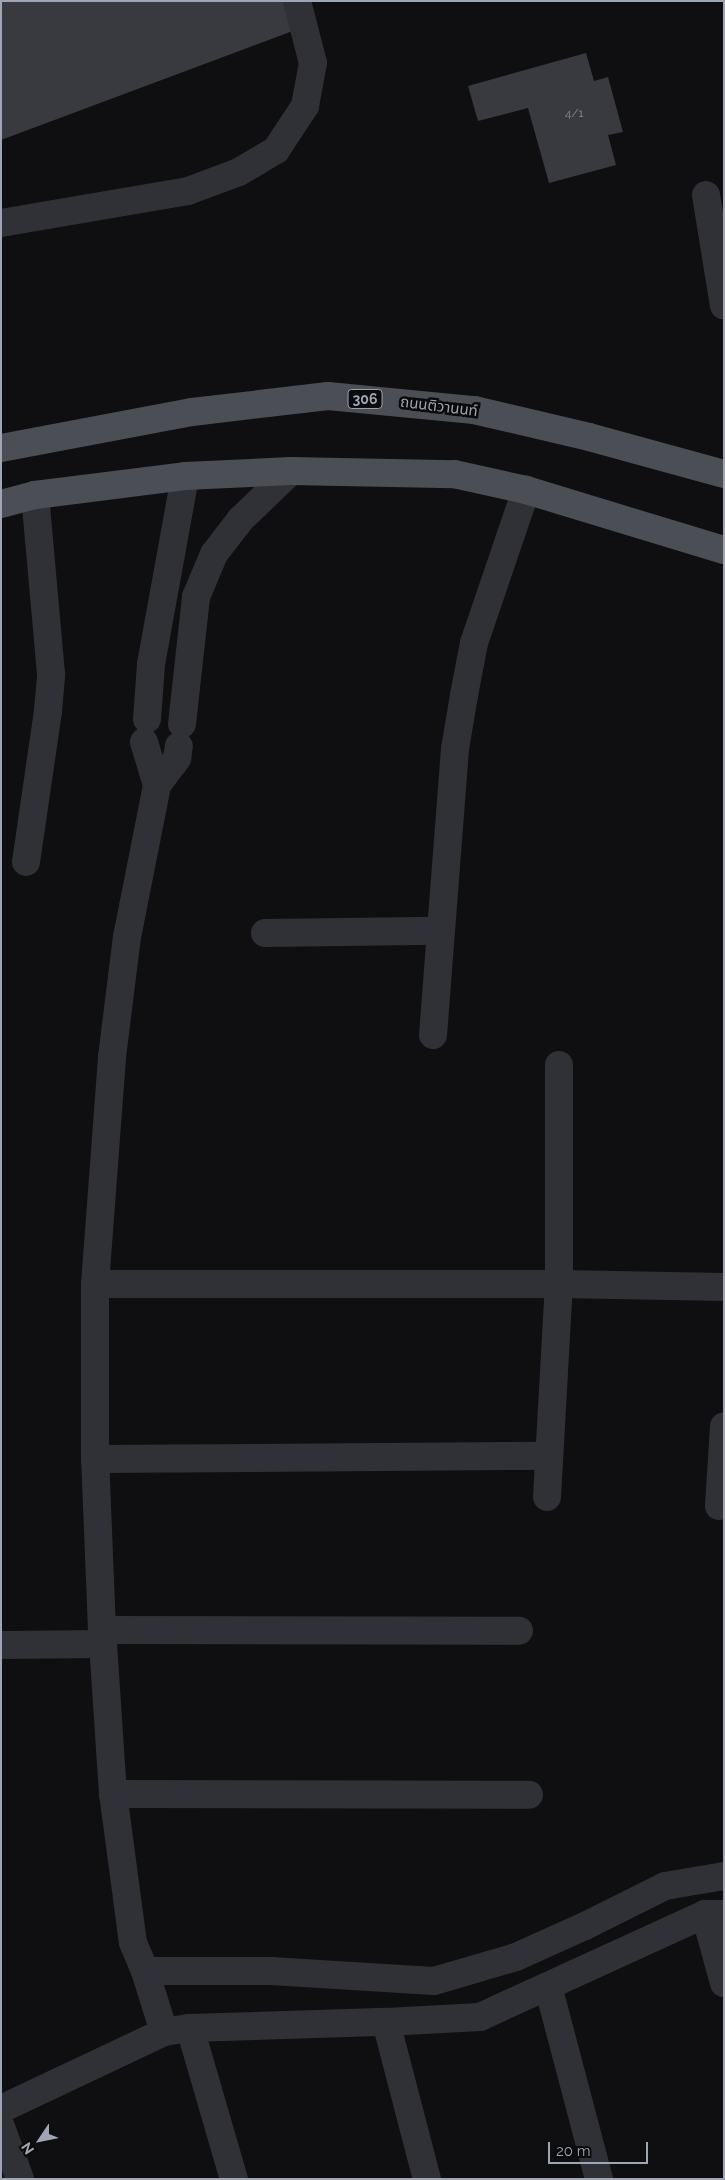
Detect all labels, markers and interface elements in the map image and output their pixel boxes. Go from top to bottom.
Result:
house number: 4/1 [565,107,583,121]
road number: 306 [348,388,382,410]
street label: ถนนติวานนท์ [399,393,479,421]
north arrow [15,2115,65,2165]
scale bar [550,2132,650,2164]
text: N [18,2139,37,2157]
text: 20 m [556,2142,591,2160]

